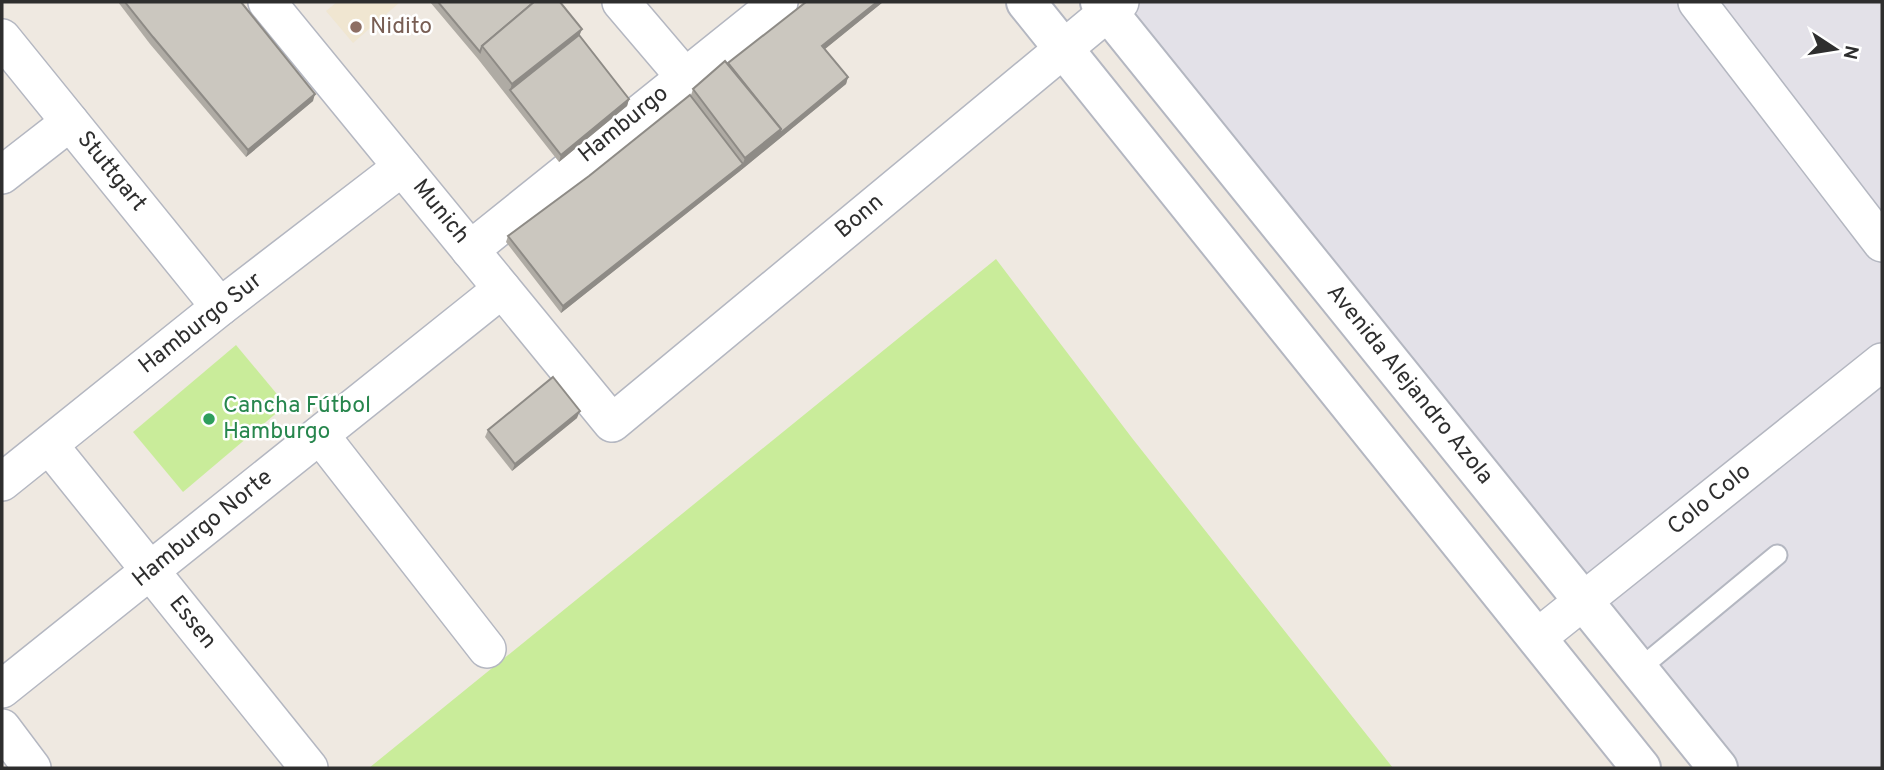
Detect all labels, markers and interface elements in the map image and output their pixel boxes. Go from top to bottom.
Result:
place label: Nidito [370,13,432,42]
north arrow [1800,14,1870,84]
marker: Nidito [348,19,364,35]
text: N [1837,43,1863,61]
street label: Hamburgo [573,80,675,170]
street label: Stuttgart [70,126,152,218]
street label: Munich [405,174,475,250]
street label: Bonn [830,188,890,246]
street label: Hamburgo Sur [134,267,269,381]
street label: Avenida Alejandro Azola [1319,279,1499,491]
place label: Cancha Fútbol Hamburgo [223,392,371,447]
marker: Cancha Fútbol Hamburgo [201,411,217,427]
street label: Colo Colo [1662,458,1758,542]
street label: Hamburgo Norte [127,464,279,594]
street label: Essen [162,590,222,656]

